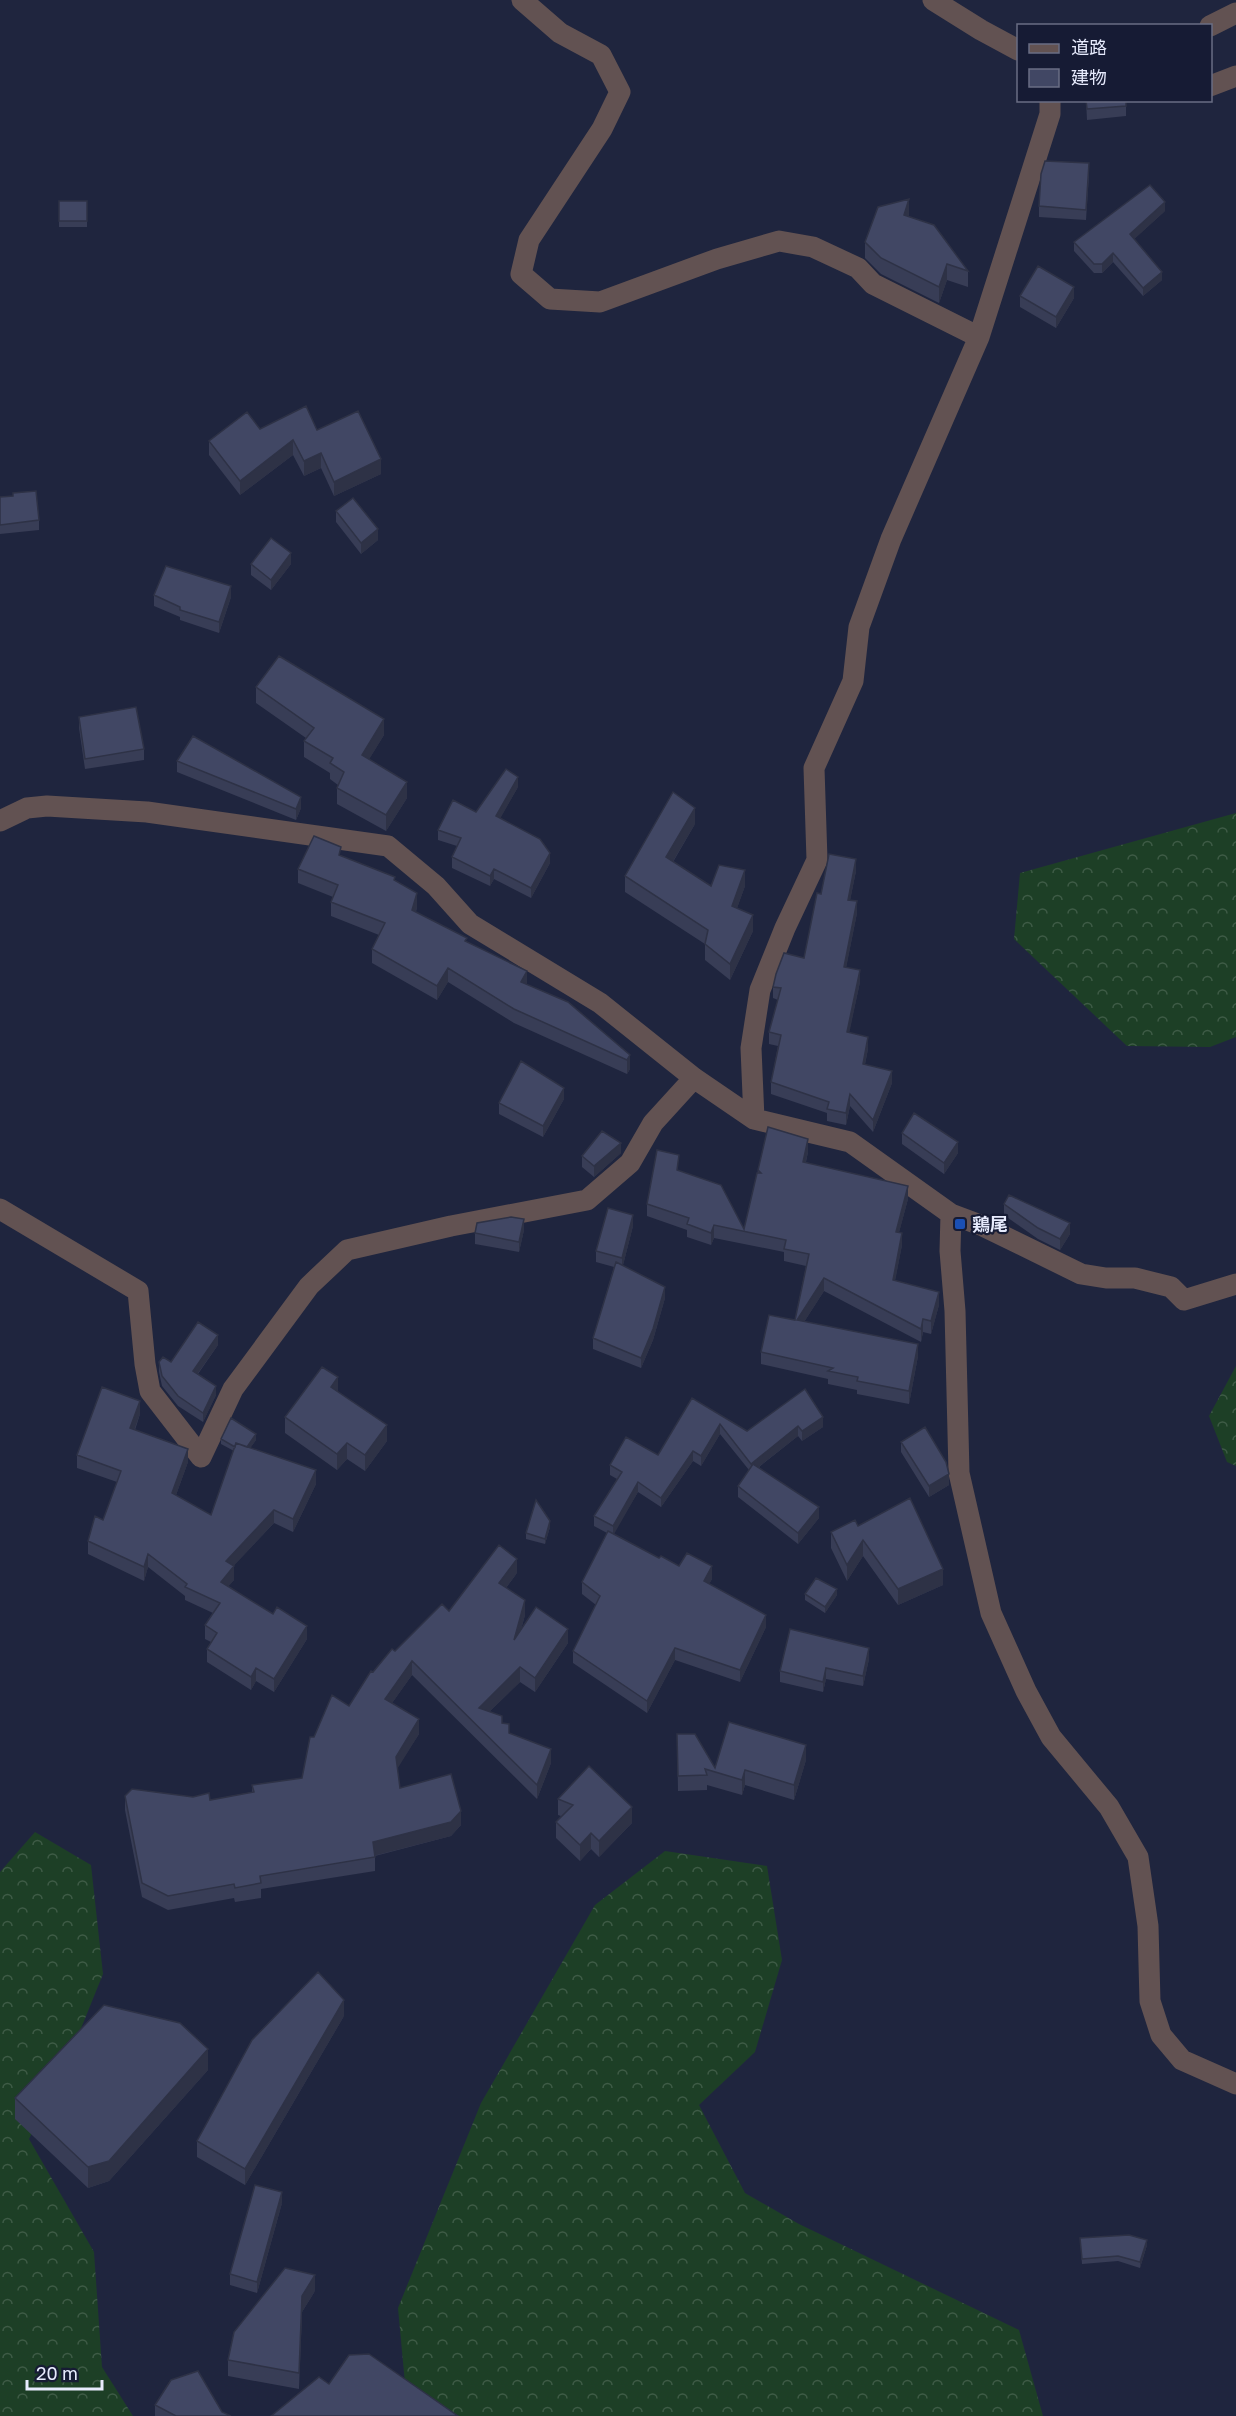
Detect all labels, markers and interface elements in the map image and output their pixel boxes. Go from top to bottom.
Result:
legend [1017,24,1212,102]
text: 道路 [1071,36,1107,58]
text: 建物 [1071,66,1107,88]
place label: 鶏尾 [972,1213,1008,1235]
marker: 鶏尾 [953,1217,967,1231]
scale bar [27,2353,102,2391]
text: 20 m [36,2362,78,2384]

